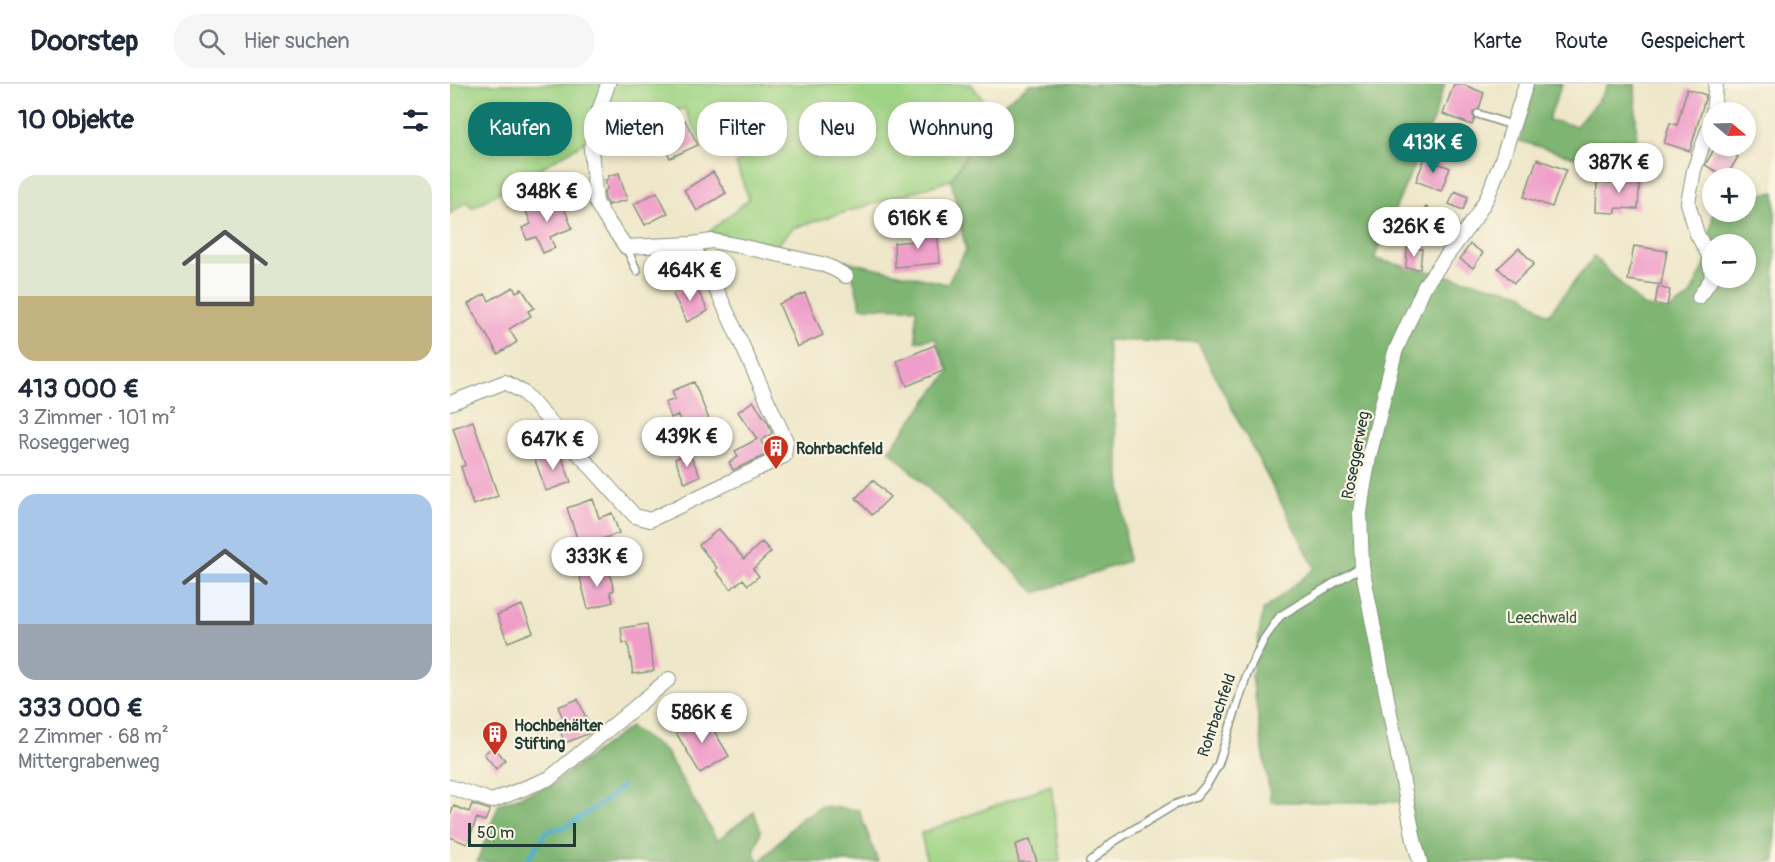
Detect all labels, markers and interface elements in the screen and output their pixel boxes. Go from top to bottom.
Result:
search box [174,14,594,68]
text: Doorstep [30,24,138,59]
icon: search [195,25,228,58]
text: Hier suchen [243,27,350,55]
text: Karte [1473,28,1522,55]
text: Route [1555,28,1608,55]
text: Gespeichert [1641,28,1745,55]
chip: Kaufen [468,102,572,156]
chip: Mieten [584,102,685,156]
chip: Filter [697,102,787,156]
chip: Neu [799,102,876,156]
chip: Wohnung [888,102,1014,156]
north arrow [1702,102,1756,156]
map controls [1702,102,1756,288]
text: 10 Objekte [18,104,134,136]
icon: filters [399,104,432,137]
pin: 413K € [1384,123,1482,174]
text: 413K € [1403,130,1463,155]
pin: 387K € [1570,143,1668,194]
text: 387K € [1588,150,1650,175]
button: + [1702,168,1756,222]
pin: 348K € [498,172,596,223]
text: 348K € [516,179,578,204]
pin: 616K € [869,199,967,250]
text: 616K € [888,206,948,231]
pin: 326K € [1365,207,1463,258]
icon: home [171,214,279,322]
text: 326K € [1382,214,1446,239]
button: − [1702,234,1756,288]
pin: 464K € [641,251,739,302]
text: 464K € [658,258,722,283]
text: 413 000 € [18,373,139,405]
text: 3 Zimmer · 101 m² [18,405,176,430]
street label: Roseggerweg [1338,409,1374,501]
pin: 439K € [638,417,736,468]
pin: 647K € [504,420,602,471]
text: 439K € [656,424,718,449]
text: 647K € [521,427,585,452]
text: Roseggerweg [18,430,130,455]
building icon: Rohrbachfeld [761,433,791,471]
place label: Rohrbachfeld [796,439,883,459]
icon: home [171,533,279,641]
pin: 333K € [548,537,646,588]
text: 333K € [565,544,629,569]
park label: Leechwald [1507,608,1577,628]
street label: Rohrbachfeld [1193,671,1241,760]
text: 333 000 € [18,692,143,724]
pin: 586K € [653,693,751,744]
text: 586K € [671,700,733,725]
place label: Hochbehälter Stifting [514,716,603,754]
building icon: Hochbehälter Stifting [480,719,510,757]
text: 2 Zimmer · 68 m² [18,724,169,749]
text: Mittergrabenweg [18,749,160,774]
scale bar [468,820,576,848]
text: 50 m [477,823,514,843]

